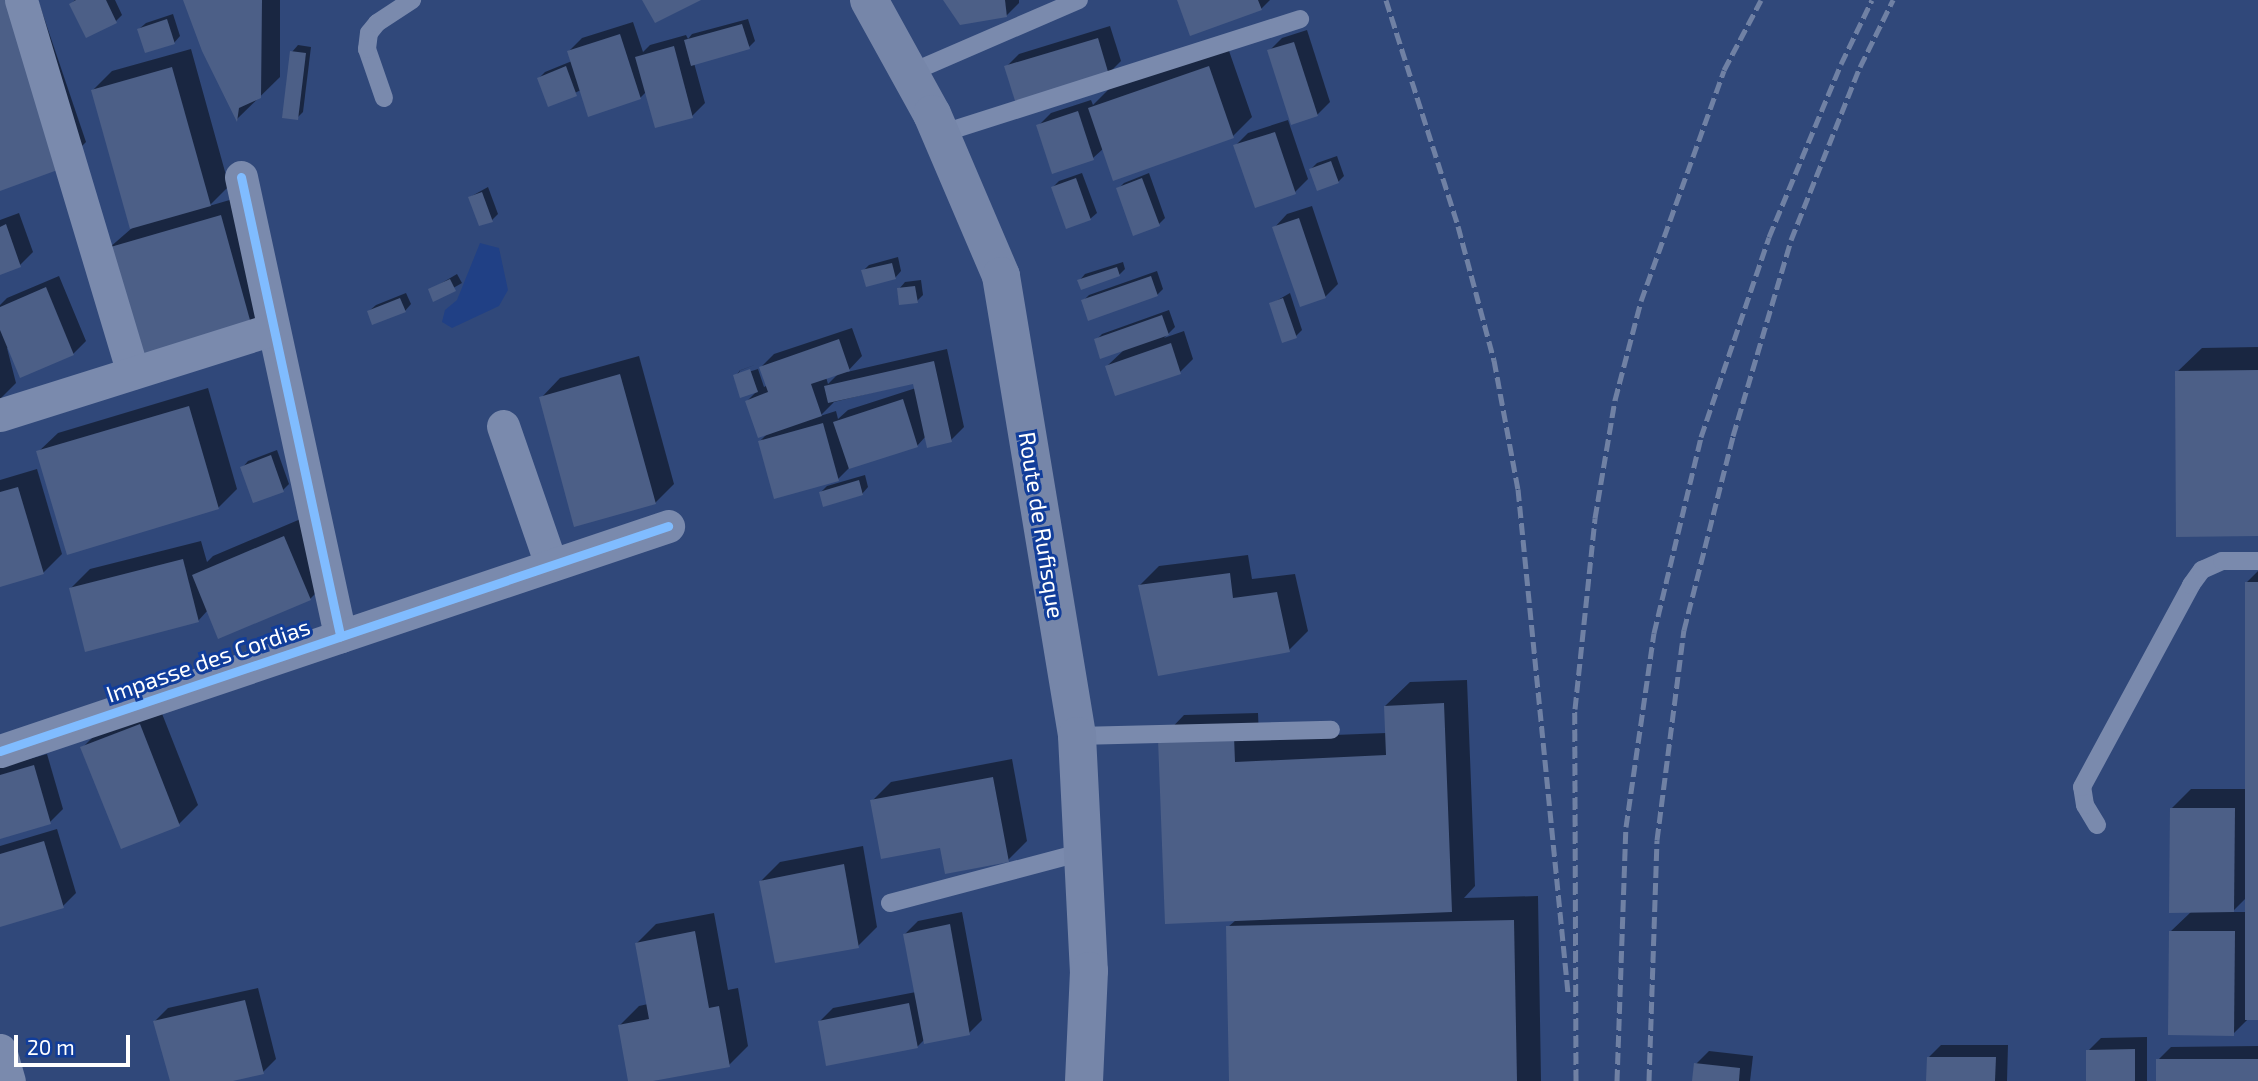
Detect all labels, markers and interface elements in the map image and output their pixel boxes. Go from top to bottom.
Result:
street label: Route de Rufisque [1014,430,1070,620]
street label: Impasse des Cordias [102,612,314,708]
scale bar [18,1021,133,1066]
text: 20 m [27,1034,75,1059]

